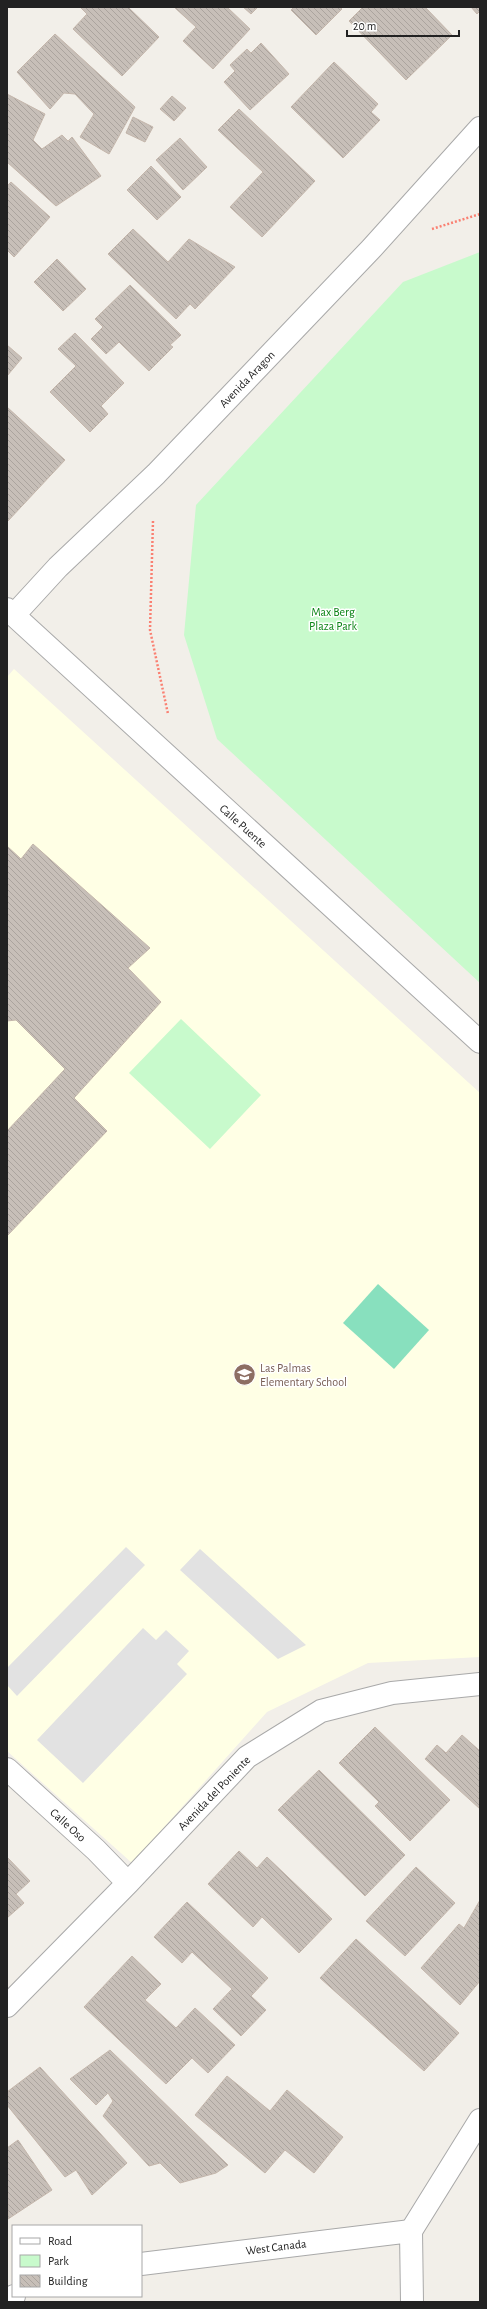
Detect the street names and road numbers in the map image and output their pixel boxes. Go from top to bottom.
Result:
street label: Avenida Aragon [217,348,277,410]
street label: Calle Puente [217,802,269,850]
street label: Avenida del Poniente [176,1754,252,1832]
street label: Calle Oso [48,1806,88,1844]
street label: West Canada [245,2237,308,2257]

